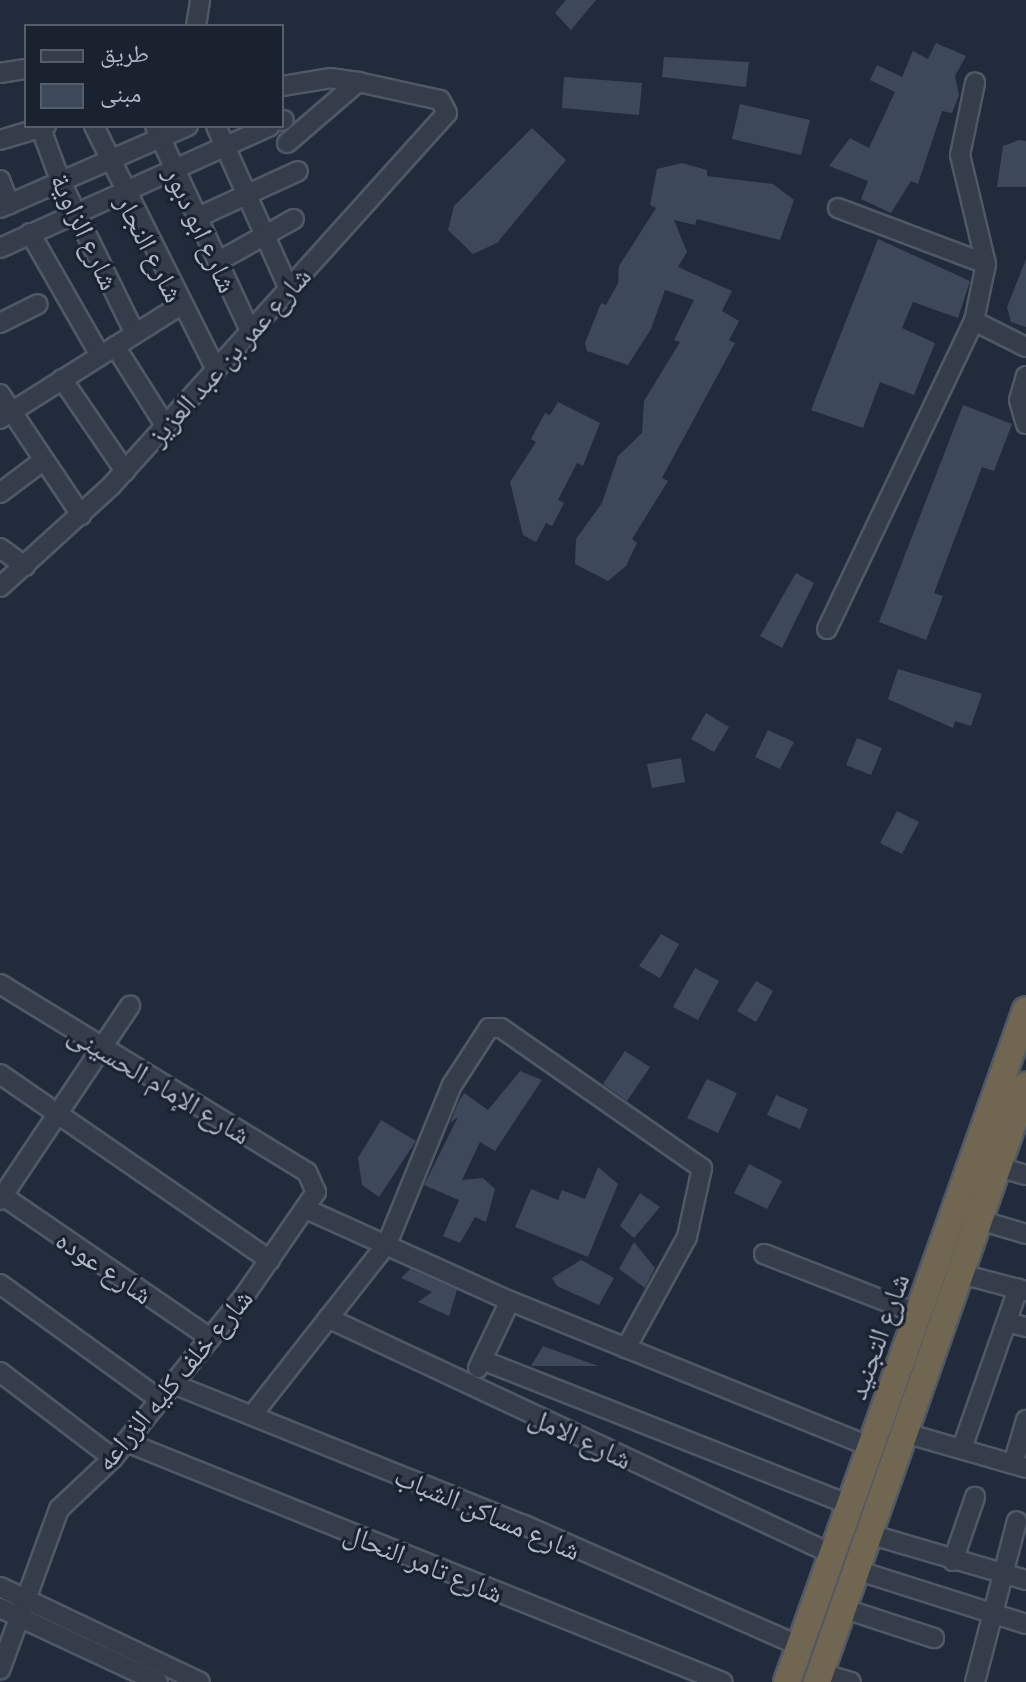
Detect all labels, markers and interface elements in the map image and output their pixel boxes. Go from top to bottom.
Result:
legend [24,24,284,128]
text: طريق [100,36,149,69]
text: مبنى [100,76,141,109]
street label: شارع ابو دبور [158,161,246,297]
street label: شارع الزاوية [44,167,128,295]
street label: شارع النجار [110,189,192,307]
street label: شارع عمر بن عبد العزيز [139,259,317,451]
street label: شارع الإمام الحسينى [63,1015,257,1151]
street label: شارع عوده [50,1222,160,1310]
street label: شارع التجنيد [839,1268,915,1404]
street label: شارع خلف كليه الزراعه [87,1281,259,1477]
street label: شارع الامل [524,1399,638,1475]
street label: شارع مساكن الشباب [390,1458,586,1566]
street label: شارع تامر النحال [340,1515,508,1609]

